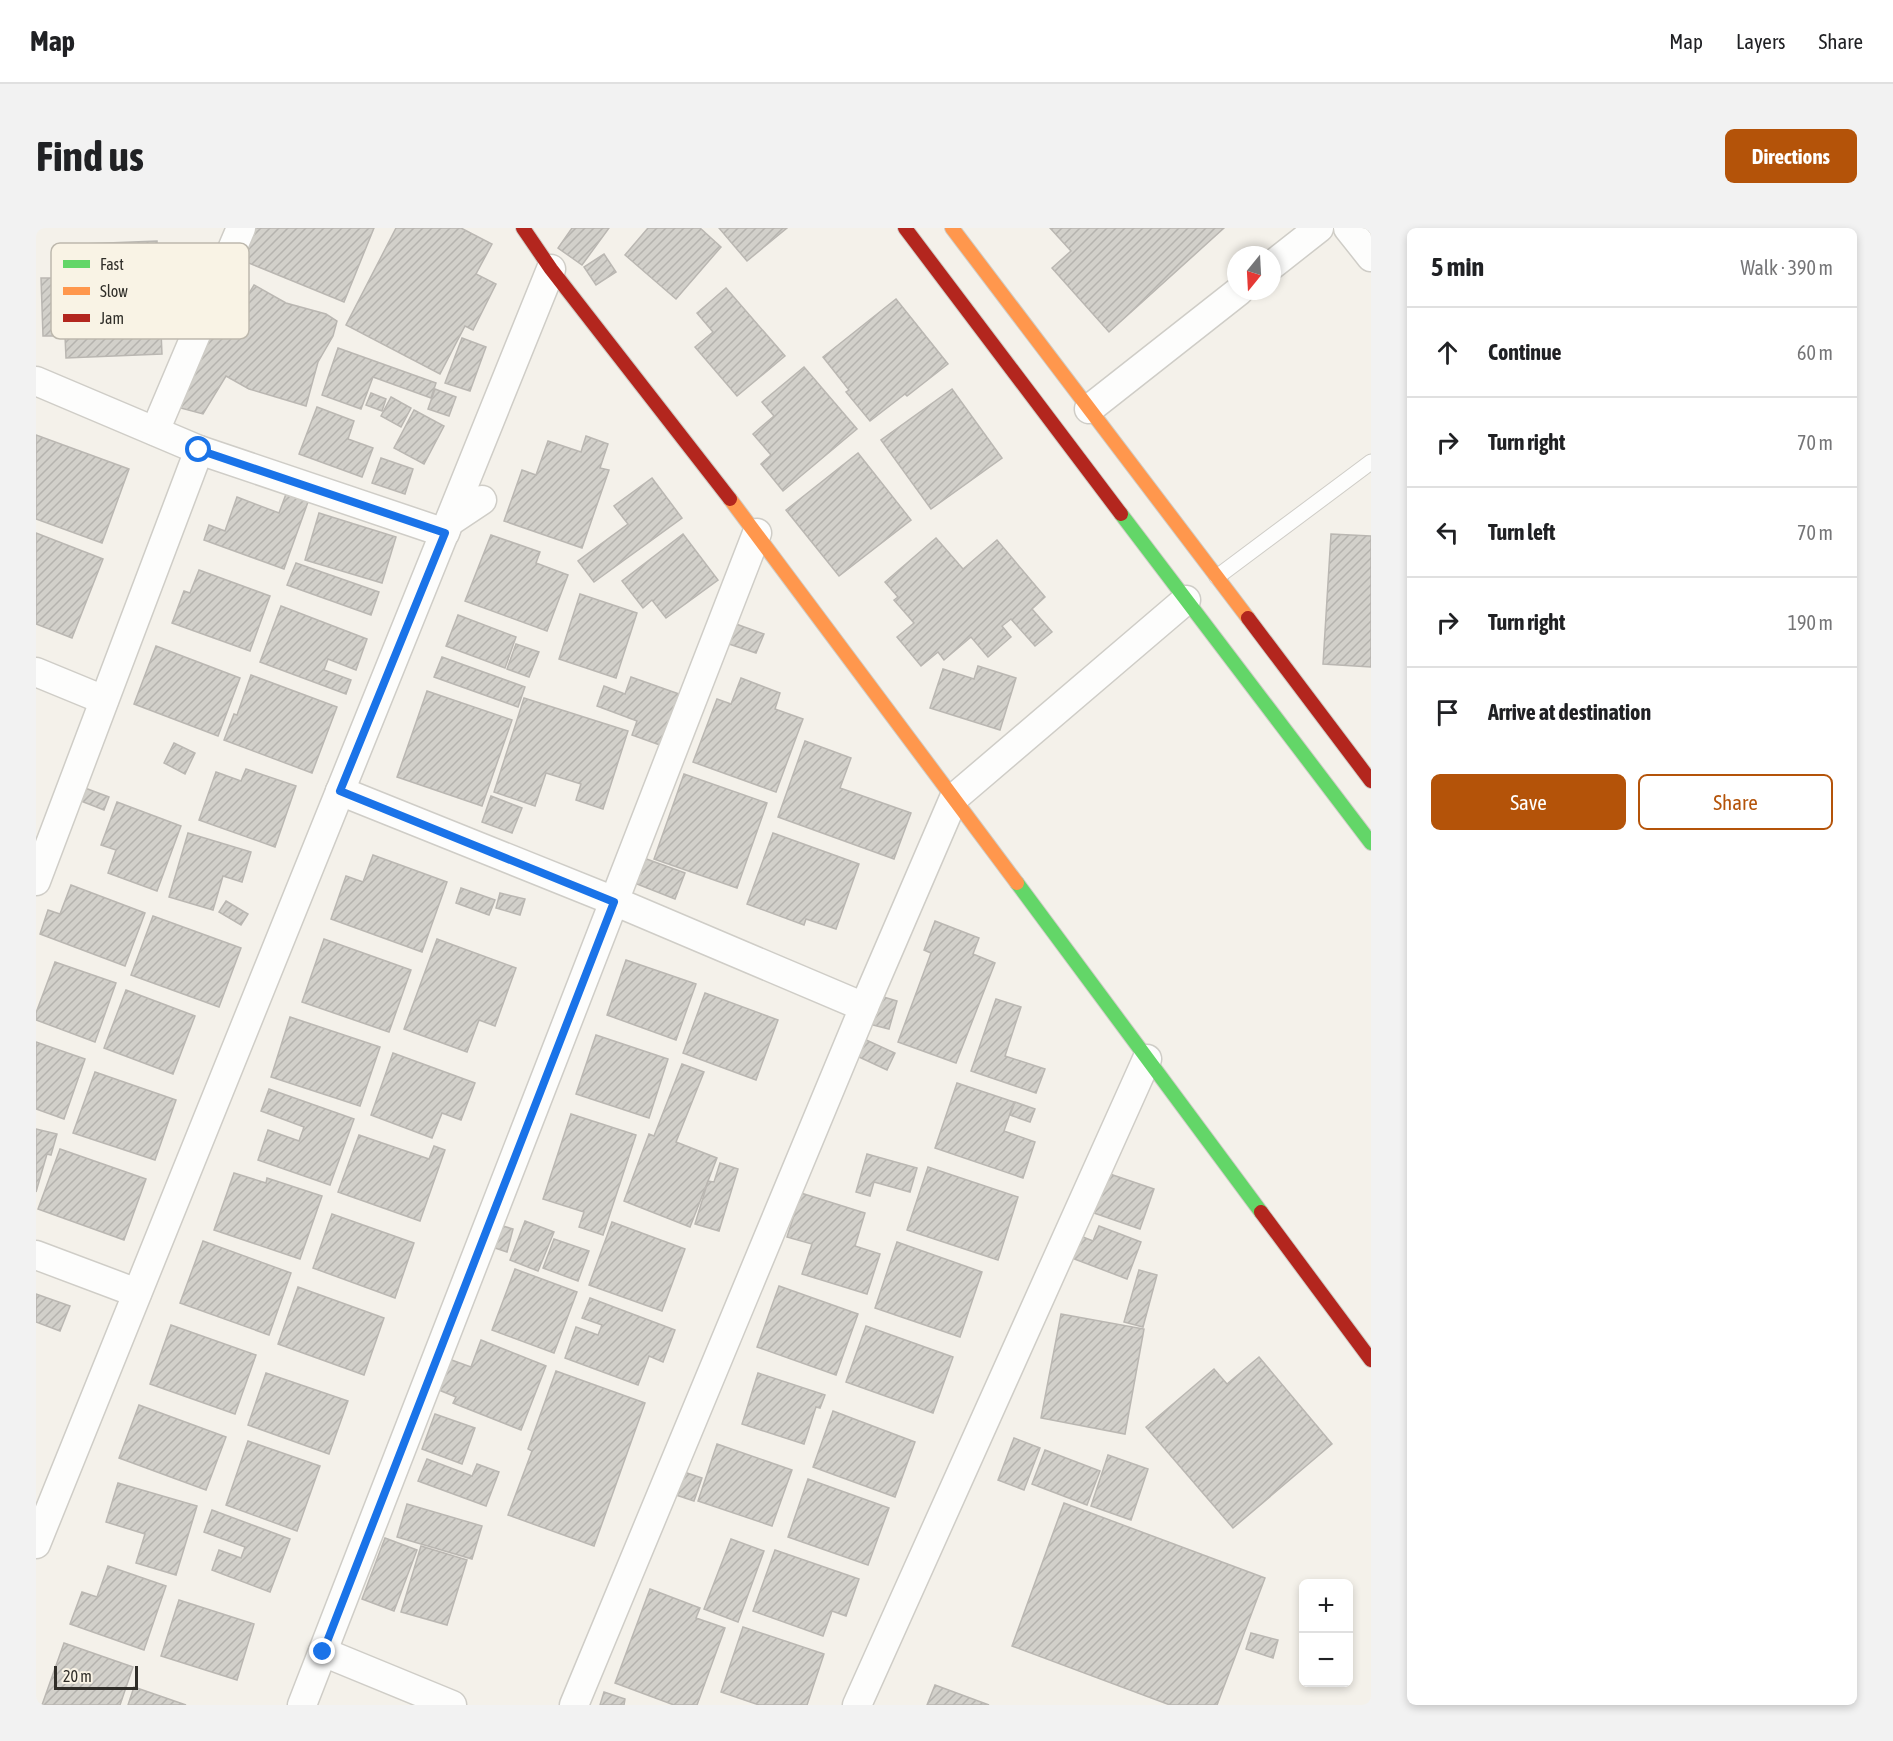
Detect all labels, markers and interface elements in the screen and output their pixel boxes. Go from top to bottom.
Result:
text: Map [30,25,75,57]
text: Map [1669,29,1703,53]
text: Layers [1736,29,1786,53]
text: Share [1819,29,1863,53]
button: Directions [1725,129,1857,183]
text: Find us [36,132,144,180]
legend [51,243,249,339]
north arrow [1227,246,1281,300]
text: 5 min [1431,252,1484,282]
text: Fast [100,255,124,273]
text: Walk · 390 m [1741,256,1833,279]
text: Slow [100,282,128,300]
text: Jam [100,309,124,327]
icon: ahead [1431,336,1464,369]
text: Continue [1488,339,1562,365]
text: 60 m [1797,341,1833,364]
icon: right [1431,426,1464,459]
text: Turn right [1488,429,1565,455]
text: 70 m [1797,431,1833,454]
route start [185,436,211,462]
icon: left [1431,516,1464,549]
text: Turn left [1488,519,1555,545]
text: 70 m [1797,521,1833,544]
icon: right [1431,606,1464,639]
text: Turn right [1488,609,1565,635]
text: 190 m [1788,611,1833,634]
icon: arrive [1431,696,1464,729]
text: Arrive at destination [1488,699,1651,725]
button: Save [1431,774,1626,830]
button: Share [1638,774,1833,830]
map controls [1299,1579,1353,1687]
button: + [1299,1579,1353,1633]
button: − [1299,1633,1353,1687]
route end [309,1638,335,1664]
scale bar [54,1663,138,1690]
text: 20 m [63,1667,92,1685]

